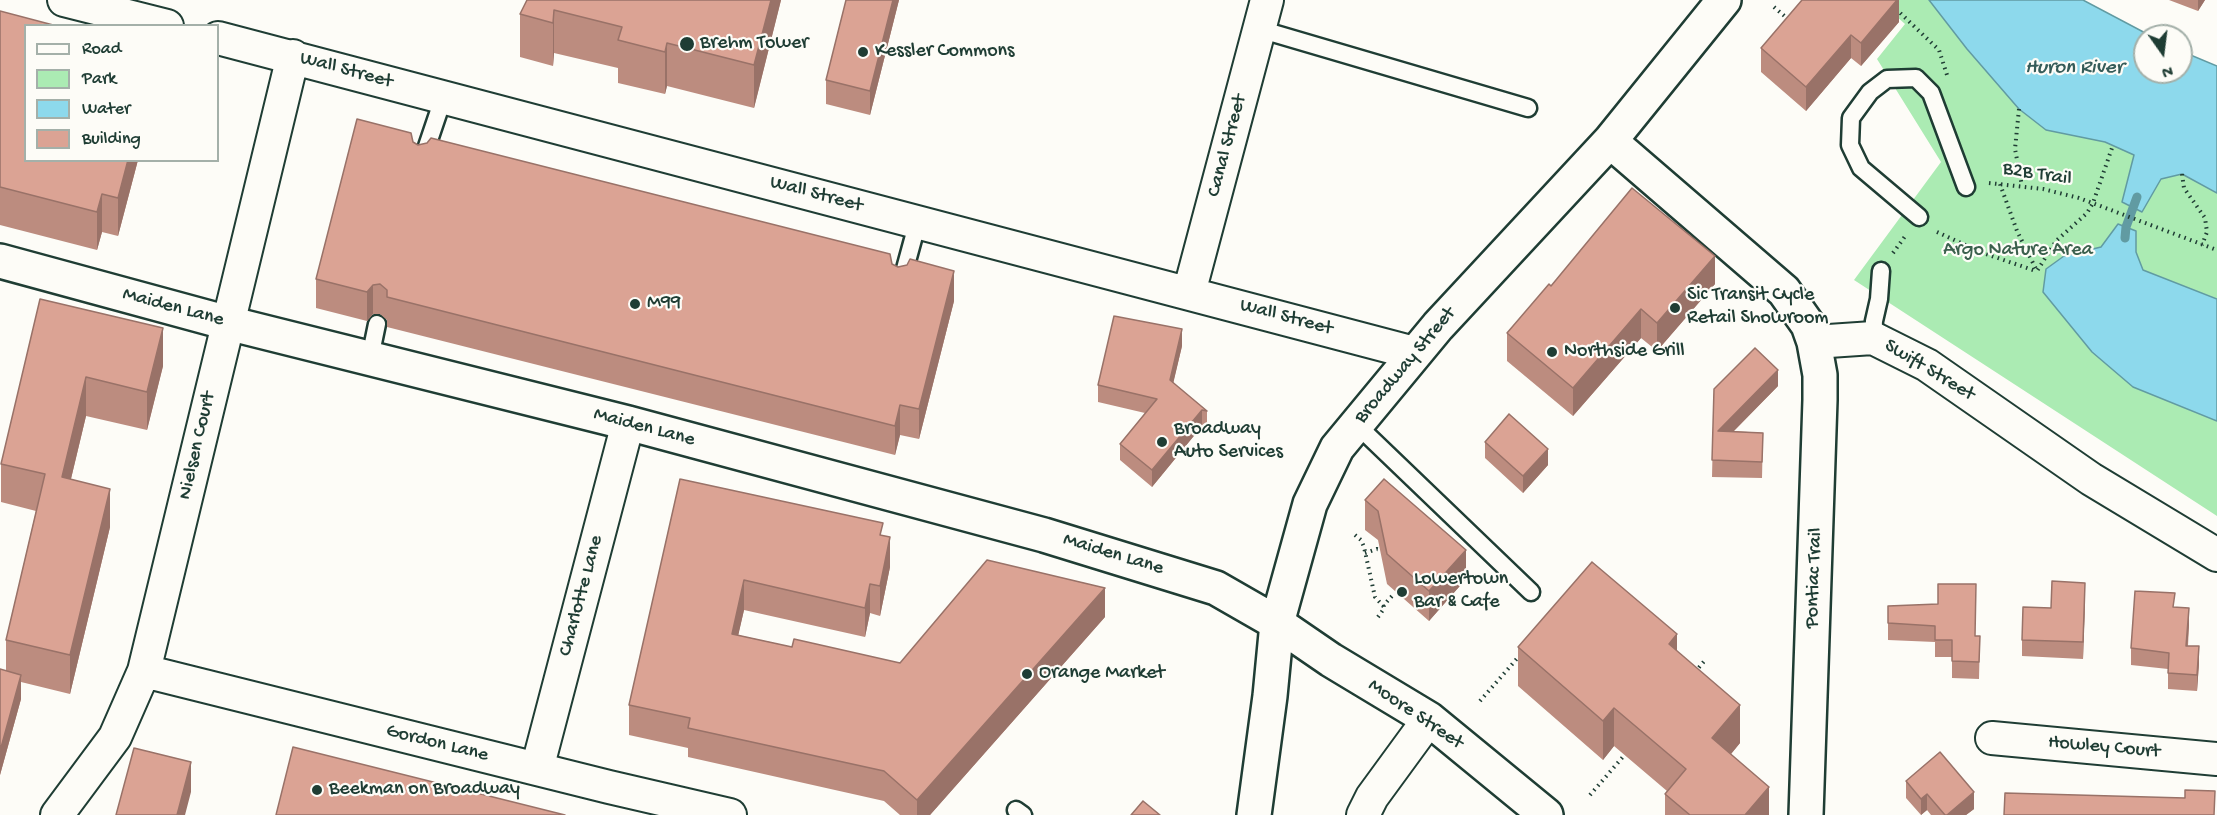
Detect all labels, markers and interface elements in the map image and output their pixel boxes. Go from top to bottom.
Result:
legend [24,24,219,162]
north arrow [2133,24,2193,84]
place label: Brehm Tower [700,32,808,56]
marker: Brehm Tower [678,35,696,53]
text: Road [82,39,121,60]
place label: Kessler Commons [875,40,1014,64]
marker: Kessler Commons [856,45,870,59]
street label: Wall Street [297,47,395,95]
water label: Huron River [2025,56,2123,82]
text: N [2160,60,2174,80]
text: Park [82,69,116,90]
street label: Canal Street [1203,92,1253,200]
text: Water [82,99,130,120]
text: Building [82,129,141,150]
street label: B2B Trail [2001,158,2073,192]
street label: Wall Street [767,171,865,219]
park label: Argo Nature Area [1943,239,2093,263]
street label: Maiden Lane [120,283,226,333]
place label: Sic Transit Cycle Retail Showroom [1687,284,1828,331]
place label: M99 [647,292,681,316]
street label: Wall Street [1237,294,1335,342]
marker: M99 [628,297,642,311]
marker: Sic Transit Cycle Retail Showroom [1668,301,1682,315]
street label: Broadway Street [1350,303,1462,429]
street label: Swift Street [1879,335,1979,407]
place label: Northside Grill [1564,340,1685,364]
marker: Northside Grill [1545,345,1559,359]
street label: Nielsen Court [174,390,222,502]
street label: Maiden Lane [591,403,697,453]
place label: Broadway Auto Services [1174,418,1283,465]
marker: Broadway Auto Services [1155,435,1169,449]
street label: Pontiac Trail [1801,527,1829,629]
street label: Maiden Lane [1060,528,1166,582]
street label: Charlotte Lane [554,533,610,659]
place label: Lowertown Bar & Cafe [1414,568,1508,615]
marker: Lowertown Bar & Cafe [1395,585,1409,599]
place label: Orange Market [1039,662,1165,686]
marker: Orange Market [1020,667,1034,681]
street label: Moore Street [1363,674,1467,756]
street label: Gordon Lane [383,720,491,768]
street label: Howley Court [2047,731,2161,765]
place label: Beekman on Broadway [329,778,520,802]
marker: Beekman on Broadway [310,783,324,797]

